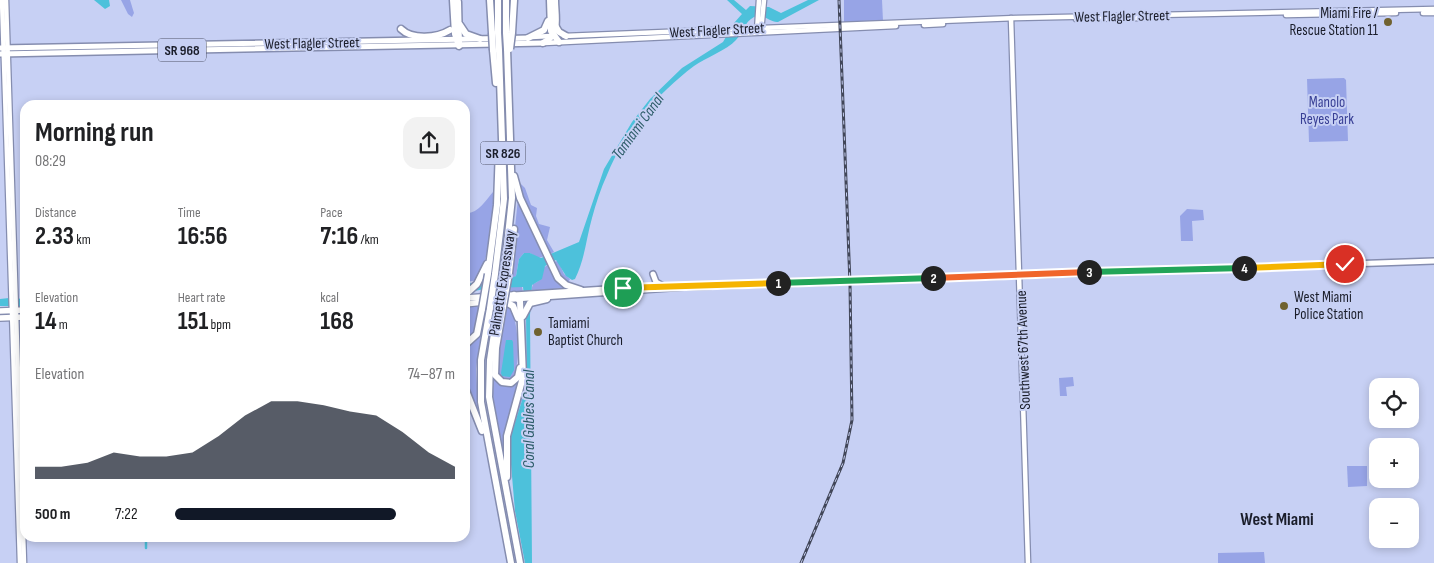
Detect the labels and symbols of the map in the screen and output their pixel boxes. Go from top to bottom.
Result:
place label: Miami Fire / Rescue Station 11 [1290,4,1379,40]
street label: West Flagler Street [1074,6,1170,27]
marker: Miami Fire / Rescue Station 11 [1382,16,1394,28]
street label: West Flagler Street [669,18,766,42]
street label: West Flagler Street [264,33,360,54]
road number: SR 968 [158,38,206,62]
water label: Tamiami Canal [608,89,669,164]
park label: Manolo Reyes Park [1300,93,1354,129]
road number: SR 826 [480,142,526,164]
street label: Palmetto Expressway [485,229,520,337]
pin [1324,243,1366,285]
pin: 4 [1232,256,1256,280]
pin: 3 [1076,260,1102,284]
pin: 2 [920,266,946,290]
pin [602,267,644,309]
pin: 1 [766,270,790,296]
place label: West Miami Police Station [1294,288,1364,324]
street label: Southwest 67th Avenue [1012,290,1035,410]
marker: West Miami Police Station [1278,300,1290,312]
place label: Tamiami Baptist Church [548,314,623,350]
marker: Tamiami Baptist Church [532,326,544,338]
water label: Coral Gables Canal [520,369,539,468]
district label: West Miami [1240,509,1314,530]

